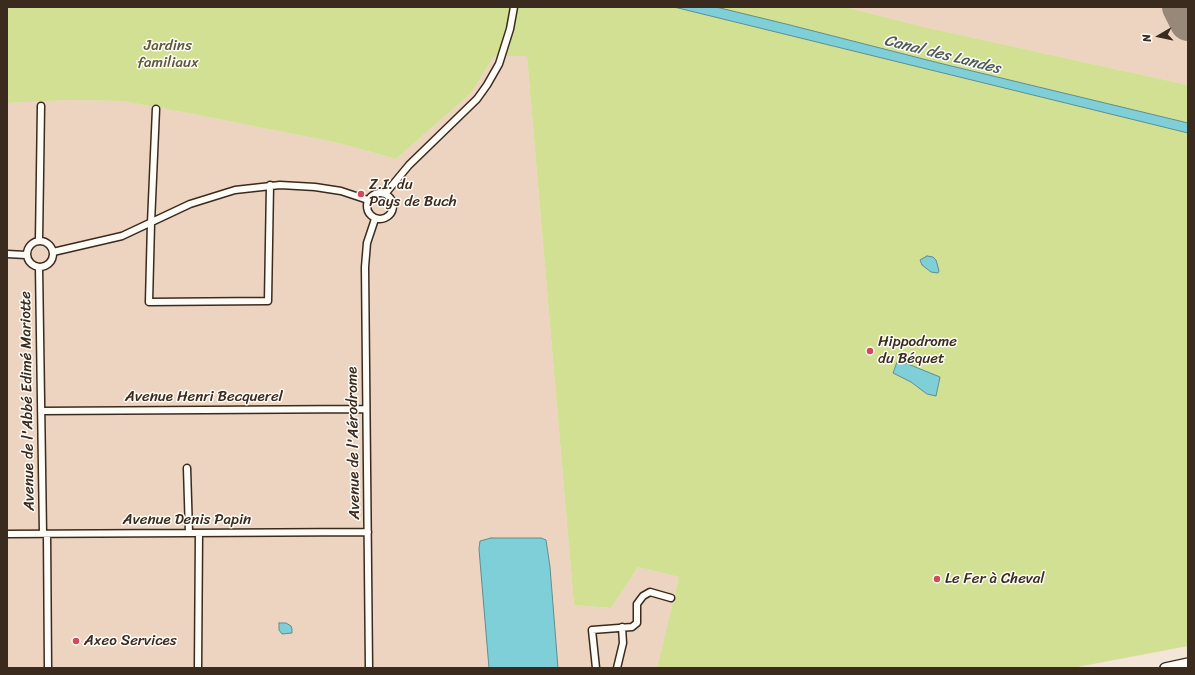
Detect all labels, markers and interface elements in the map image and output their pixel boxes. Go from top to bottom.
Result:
north arrow [1139,16,1179,56]
water label: Canal des Landes [882,31,1002,79]
text: N [1137,33,1157,43]
park label: Jardins familiaux [137,37,199,72]
place label: Z.I. du Pays de Buch [369,176,457,211]
marker: Z.I. du Pays de Buch [356,189,366,199]
street label: Avenue de l'Abbé Edimé Mariotte [17,291,39,511]
place label: Hippodrome du Béquet [878,333,957,368]
marker: Hippodrome du Béquet [865,346,875,356]
street label: Avenue de l'Aérodrome [344,366,364,520]
street label: Avenue Henri Becquerel [125,388,283,406]
street label: Avenue Denis Papin [123,511,251,529]
place label: Le Fer à Cheval [945,570,1045,588]
marker: Le Fer à Cheval [932,574,942,584]
place label: Axeo Services [84,632,177,650]
marker: Axeo Services [71,636,81,646]

